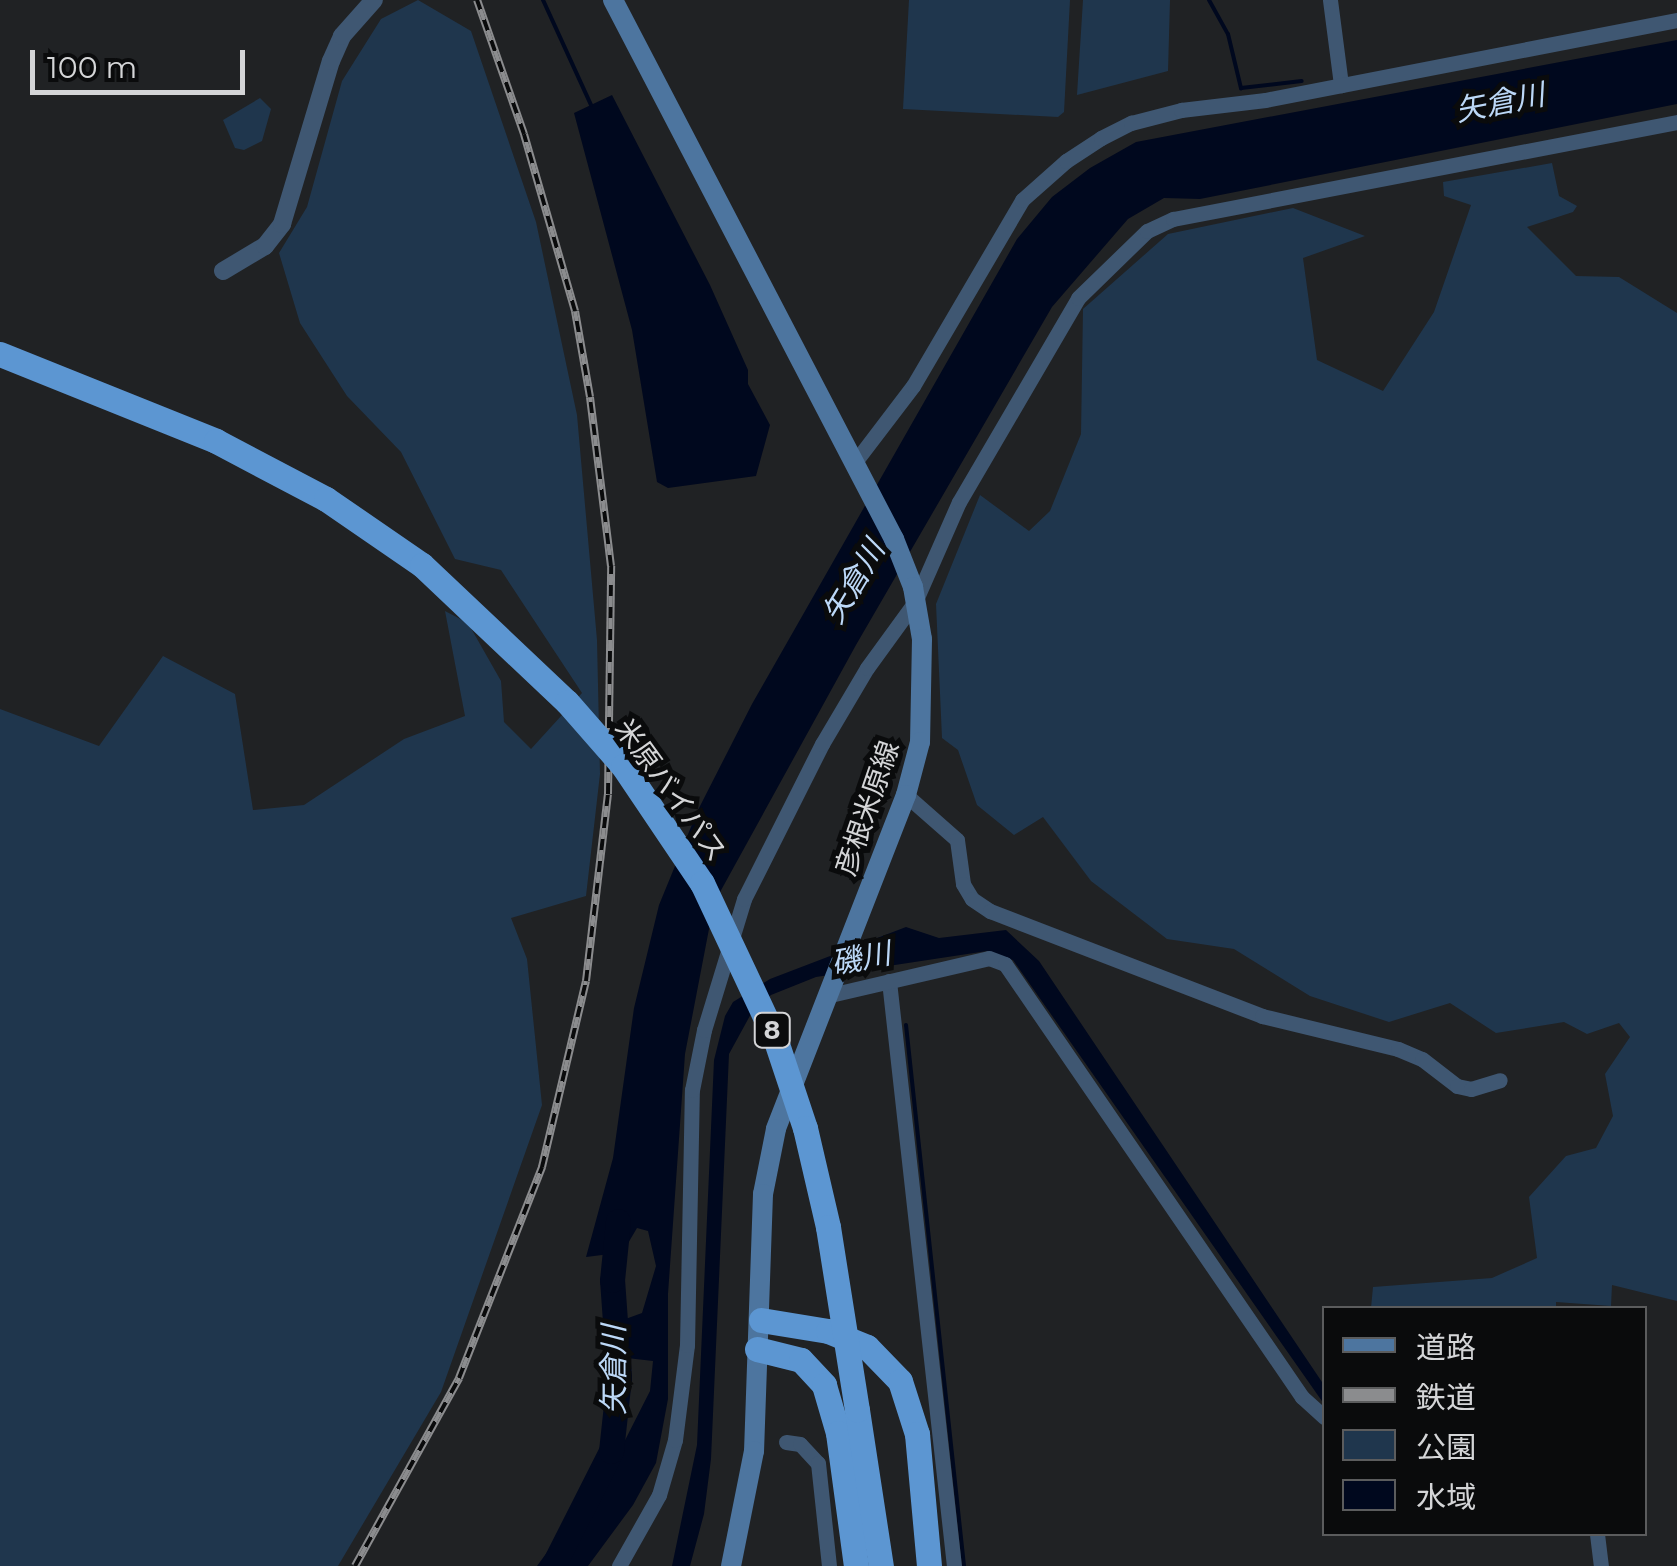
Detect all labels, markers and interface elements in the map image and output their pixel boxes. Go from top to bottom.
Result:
scale bar [35,30,250,92]
text: 100 m [47,49,137,86]
water label: 矢倉川 [1452,77,1548,129]
water label: 矢倉川 [815,534,893,630]
street label: 米原バイパス [608,712,734,868]
street label: 彦根米原線 [828,736,906,880]
water label: 磯川 [828,936,894,982]
road number: 8 [752,1010,792,1050]
legend [1322,1306,1647,1536]
water label: 矢倉川 [596,1325,632,1415]
text: 道路 [1416,1329,1476,1366]
text: 鉄道 [1416,1379,1476,1416]
text: 公園 [1416,1429,1476,1466]
text: 水域 [1416,1479,1476,1516]

